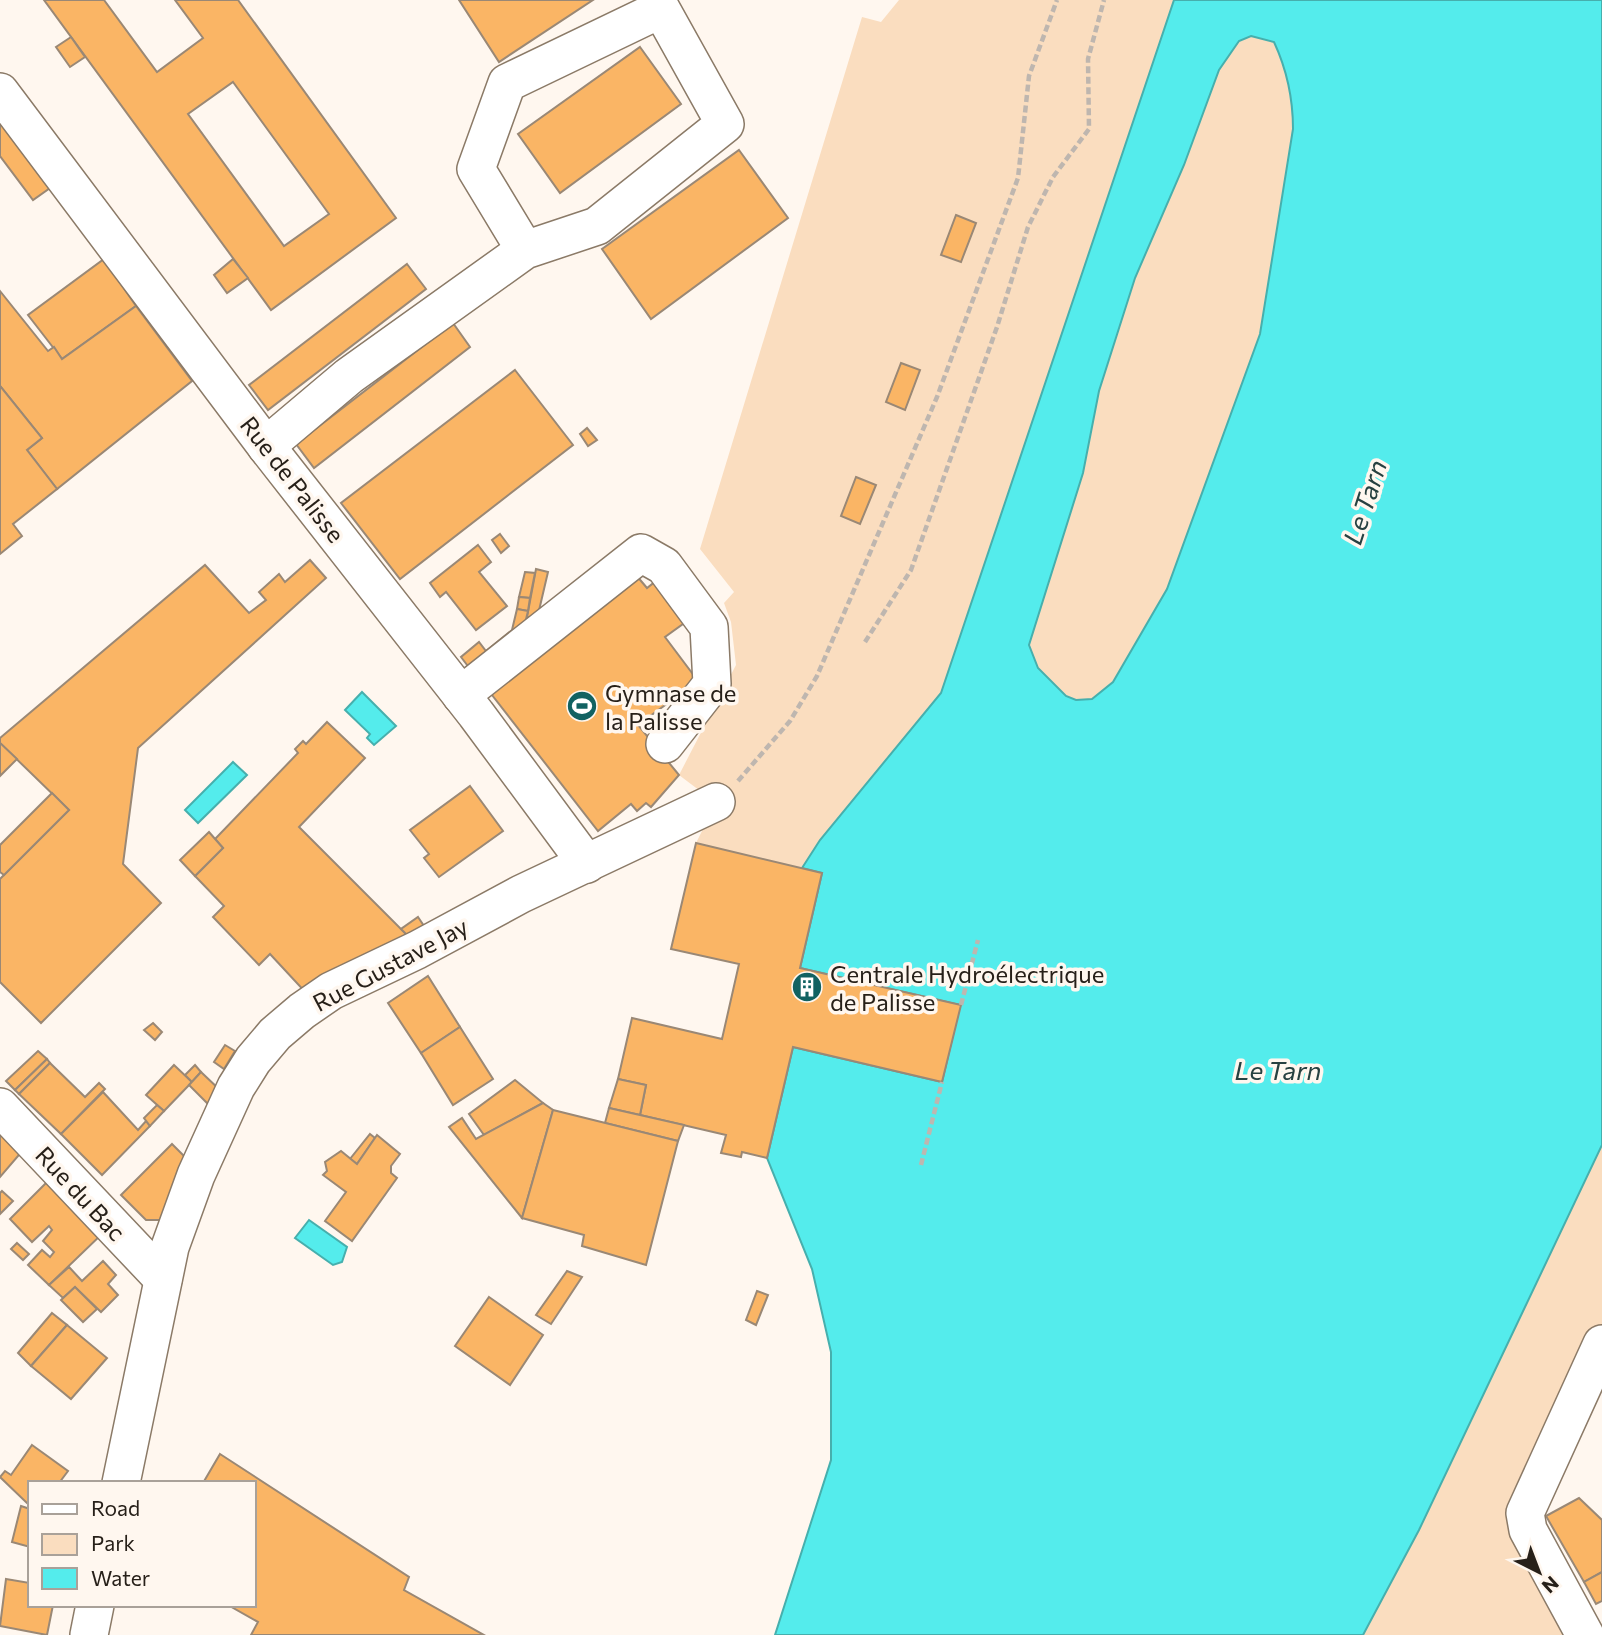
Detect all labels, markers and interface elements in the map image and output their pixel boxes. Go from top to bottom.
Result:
street label: Rue de Palisse [235,410,351,548]
water label: Le Tarn [1336,456,1392,548]
place label: Gymnase de la Palisse [605,678,736,735]
sports icon: Gymnase de la Palisse [565,689,599,723]
street label: Rue Gustave Jay [308,911,472,1017]
place label: Centrale Hydroélectrique de Palisse [830,959,1104,1016]
building icon: Centrale Hydroélectrique de Palisse [790,970,824,1004]
water label: Le Tarn [1235,1054,1321,1085]
street label: Rue du Bac [30,1140,132,1246]
legend [28,1481,256,1607]
text: Road [91,1495,140,1520]
text: Park [91,1530,135,1555]
north arrow [1504,1537,1574,1607]
text: Water [91,1565,150,1590]
text: N [1538,1572,1564,1598]

